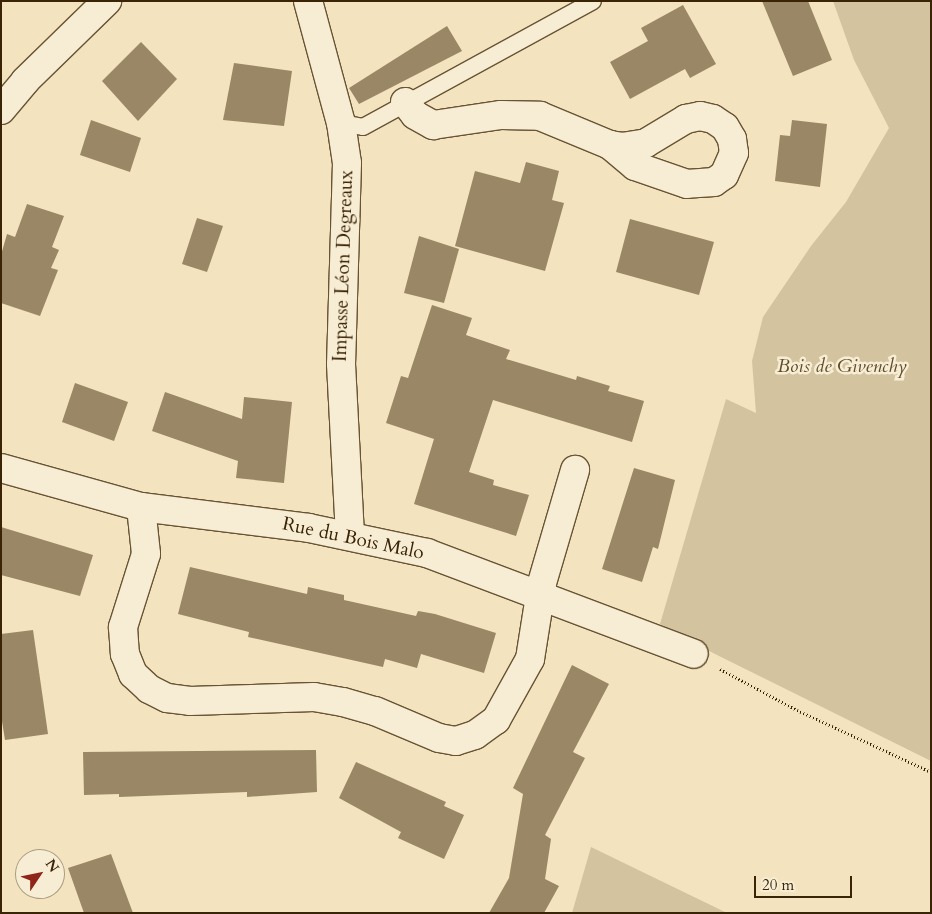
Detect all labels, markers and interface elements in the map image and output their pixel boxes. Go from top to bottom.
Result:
street label: Impasse Léon Degreaux [329,170,359,362]
park label: Bois de Givenchy [777,356,907,378]
street label: Rue du Bois Malo [280,513,426,565]
north arrow [15,849,65,899]
text: N [41,856,63,876]
scale bar [757,866,854,898]
text: 20 m [762,875,794,895]

